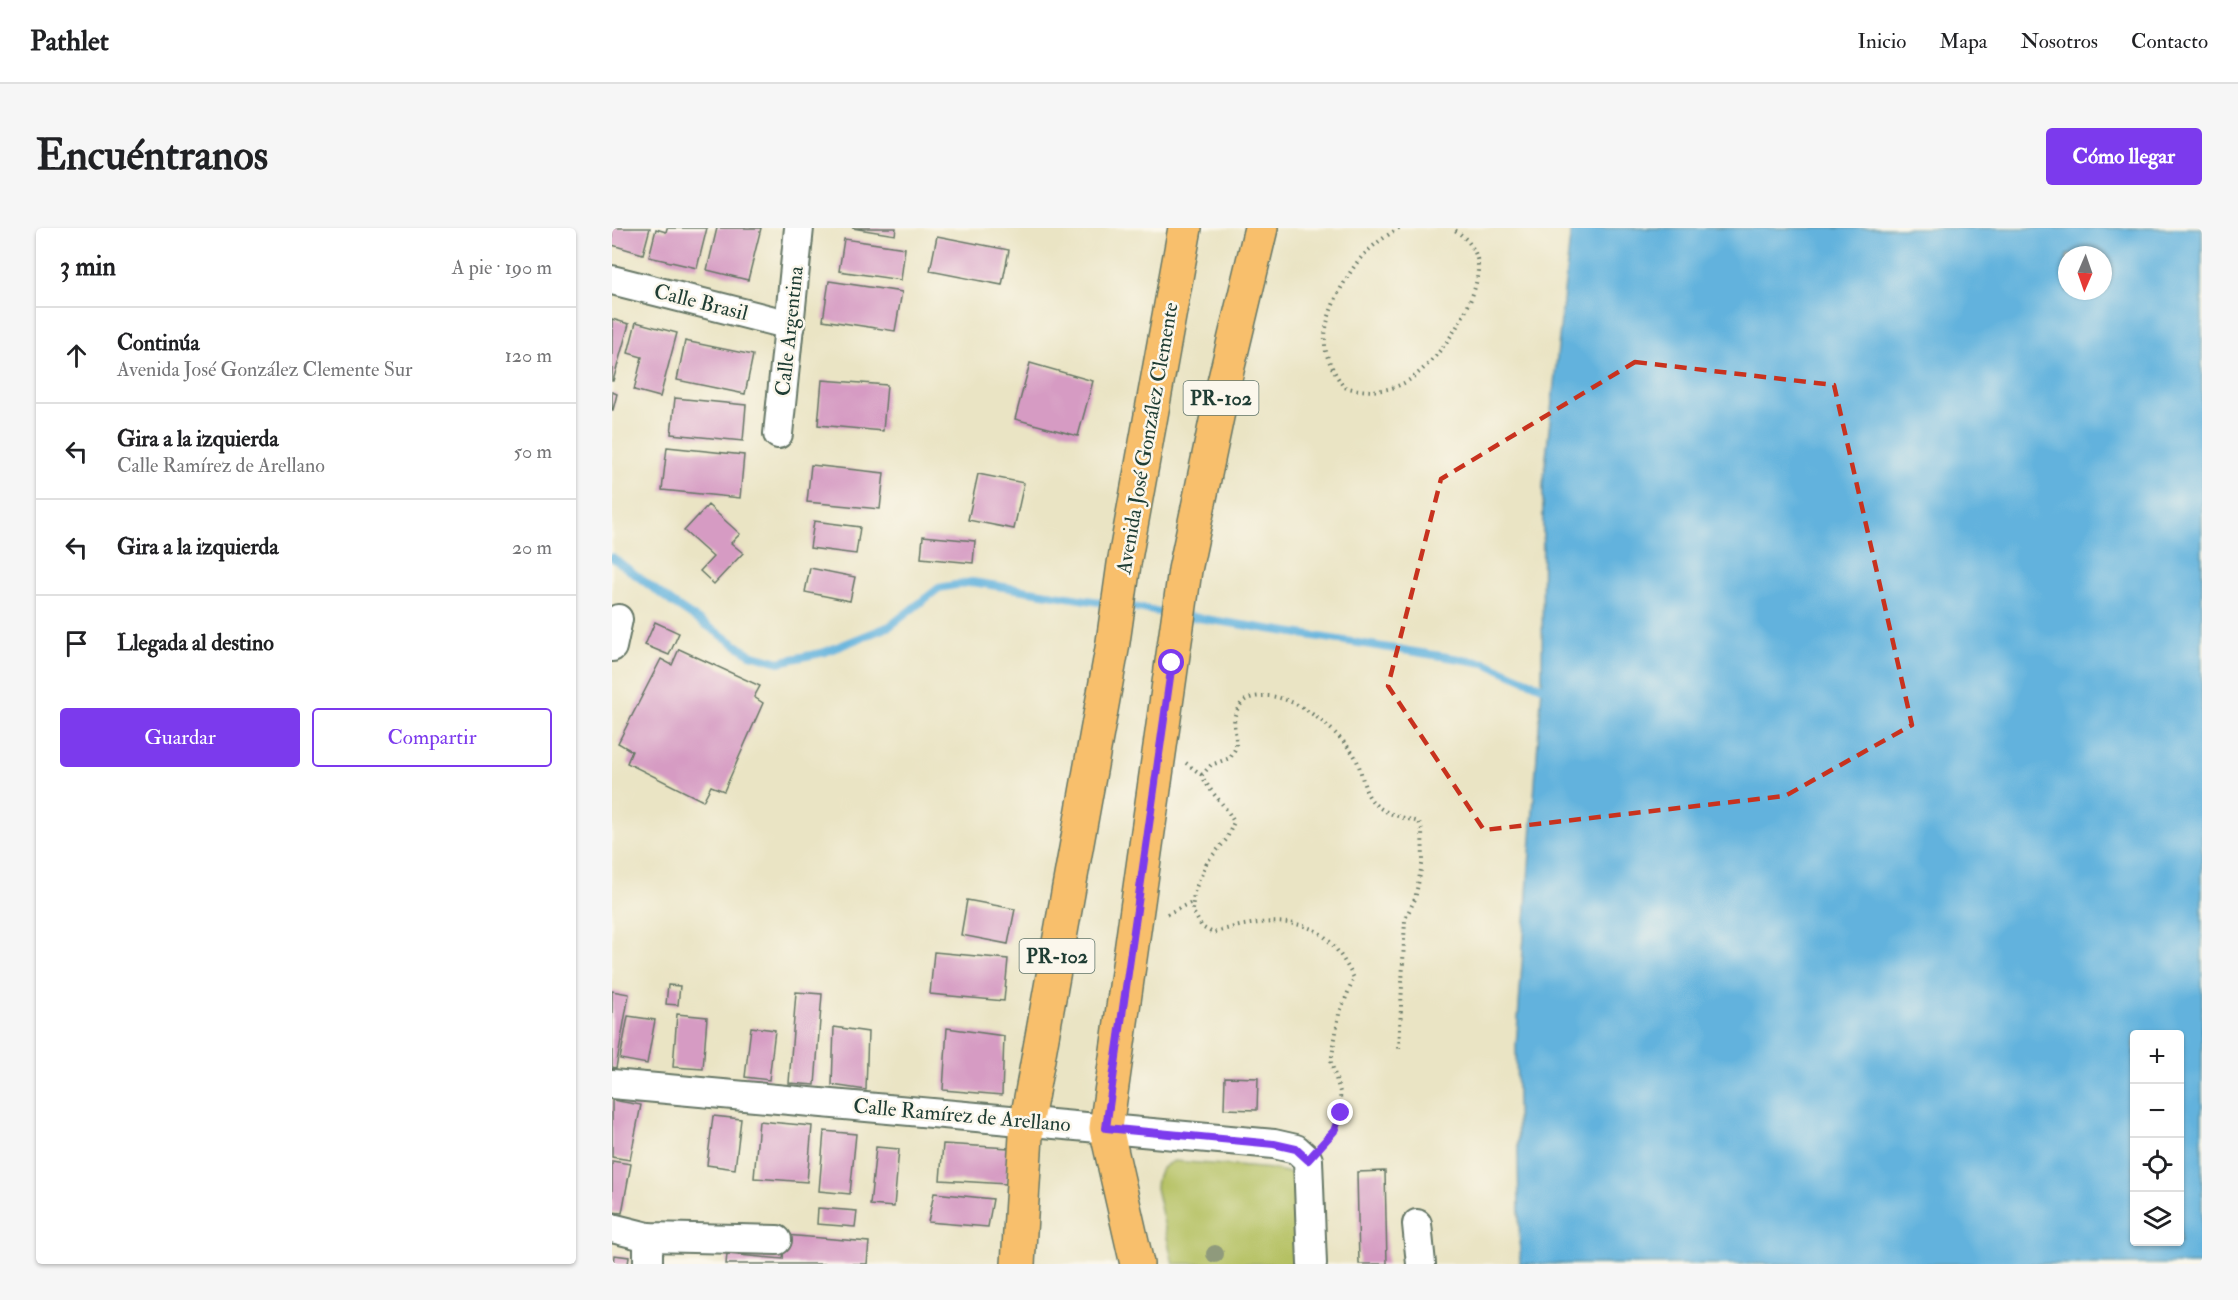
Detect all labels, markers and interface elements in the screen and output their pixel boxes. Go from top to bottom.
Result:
text: Pathlet [30,24,109,59]
text: Inicio [1857,28,1906,55]
text: Mapa [1939,28,1987,55]
text: Nosotros [2020,28,2098,55]
text: Contacto [2131,28,2208,55]
button: Cómo llegar [2046,128,2202,185]
text: Encuéntranos [36,130,268,182]
north arrow [2058,246,2112,300]
text: 3 min [60,251,116,283]
text: A pie · 190 m [452,255,552,280]
street label: Calle Argentina [769,264,810,397]
street label: Calle Brasil [651,278,751,327]
street label: Avenida José González Clemente [1110,300,1185,577]
text: Continúa [117,329,200,357]
icon: ahead [60,339,93,372]
text: 120 m [505,343,552,368]
text: Avenida José González Clemente Sur [117,357,413,382]
road number: PR-102 [1184,381,1258,415]
text: Gira a la izquierda [117,425,278,453]
icon: left [60,435,93,468]
text: 50 m [513,439,552,464]
text: Calle Ramírez de Arellano [117,453,325,478]
icon: left [60,531,93,564]
text: Gira a la izquierda [117,533,278,561]
text: 20 m [512,535,552,560]
icon: arrive [60,627,93,660]
text: Llegada al destino [117,629,274,657]
route start [1158,649,1184,675]
button: Guardar [60,708,300,767]
button: Compartir [312,708,552,767]
road number: PR-102 [1020,939,1094,973]
map controls [2130,1030,2184,1246]
button: + [2130,1030,2184,1084]
button: − [2130,1084,2184,1138]
street label: Calle Ramírez de Arellano [852,1093,1072,1138]
route end [1327,1099,1353,1125]
button: locate [2130,1138,2184,1192]
button: layers [2130,1192,2184,1246]

